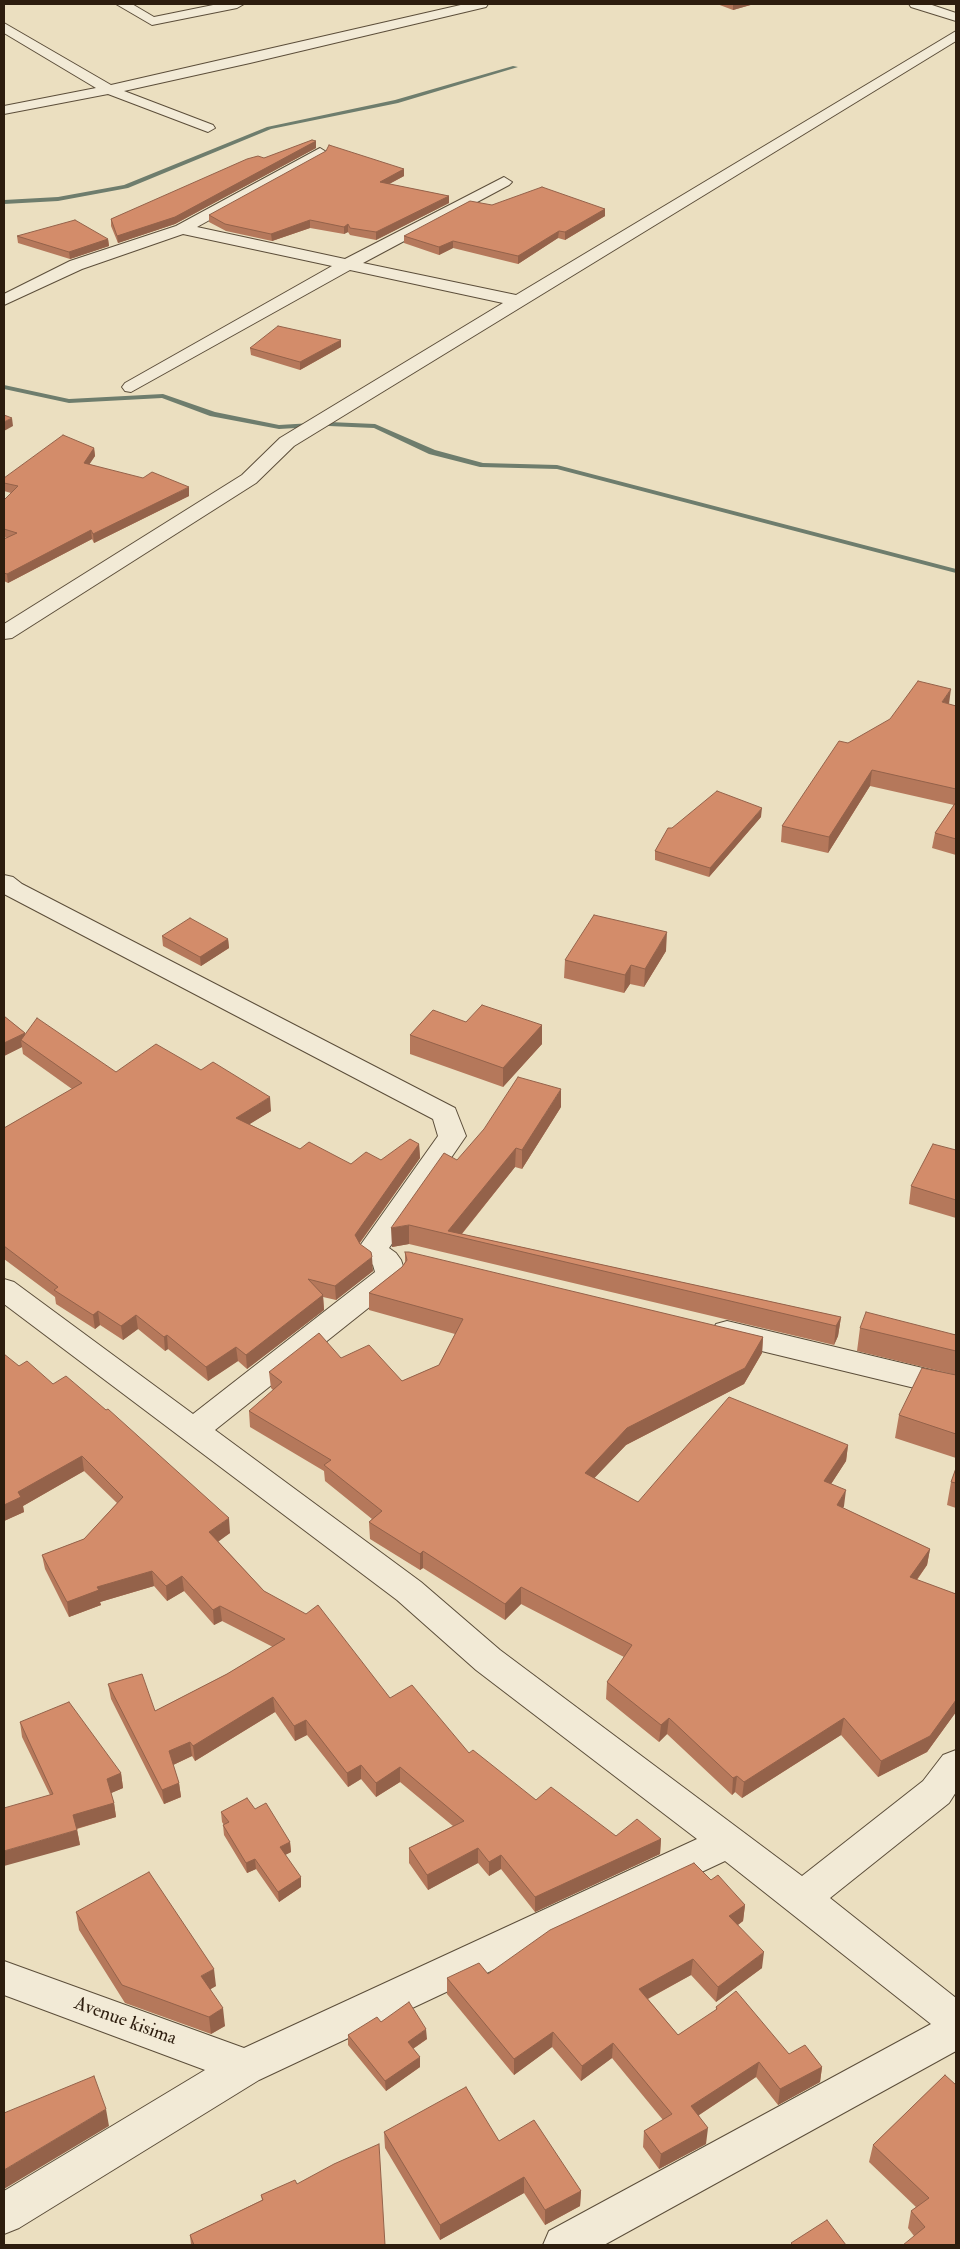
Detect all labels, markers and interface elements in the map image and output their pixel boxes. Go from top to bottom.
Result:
street label: Avenue kisima [71,1993,179,2051]

